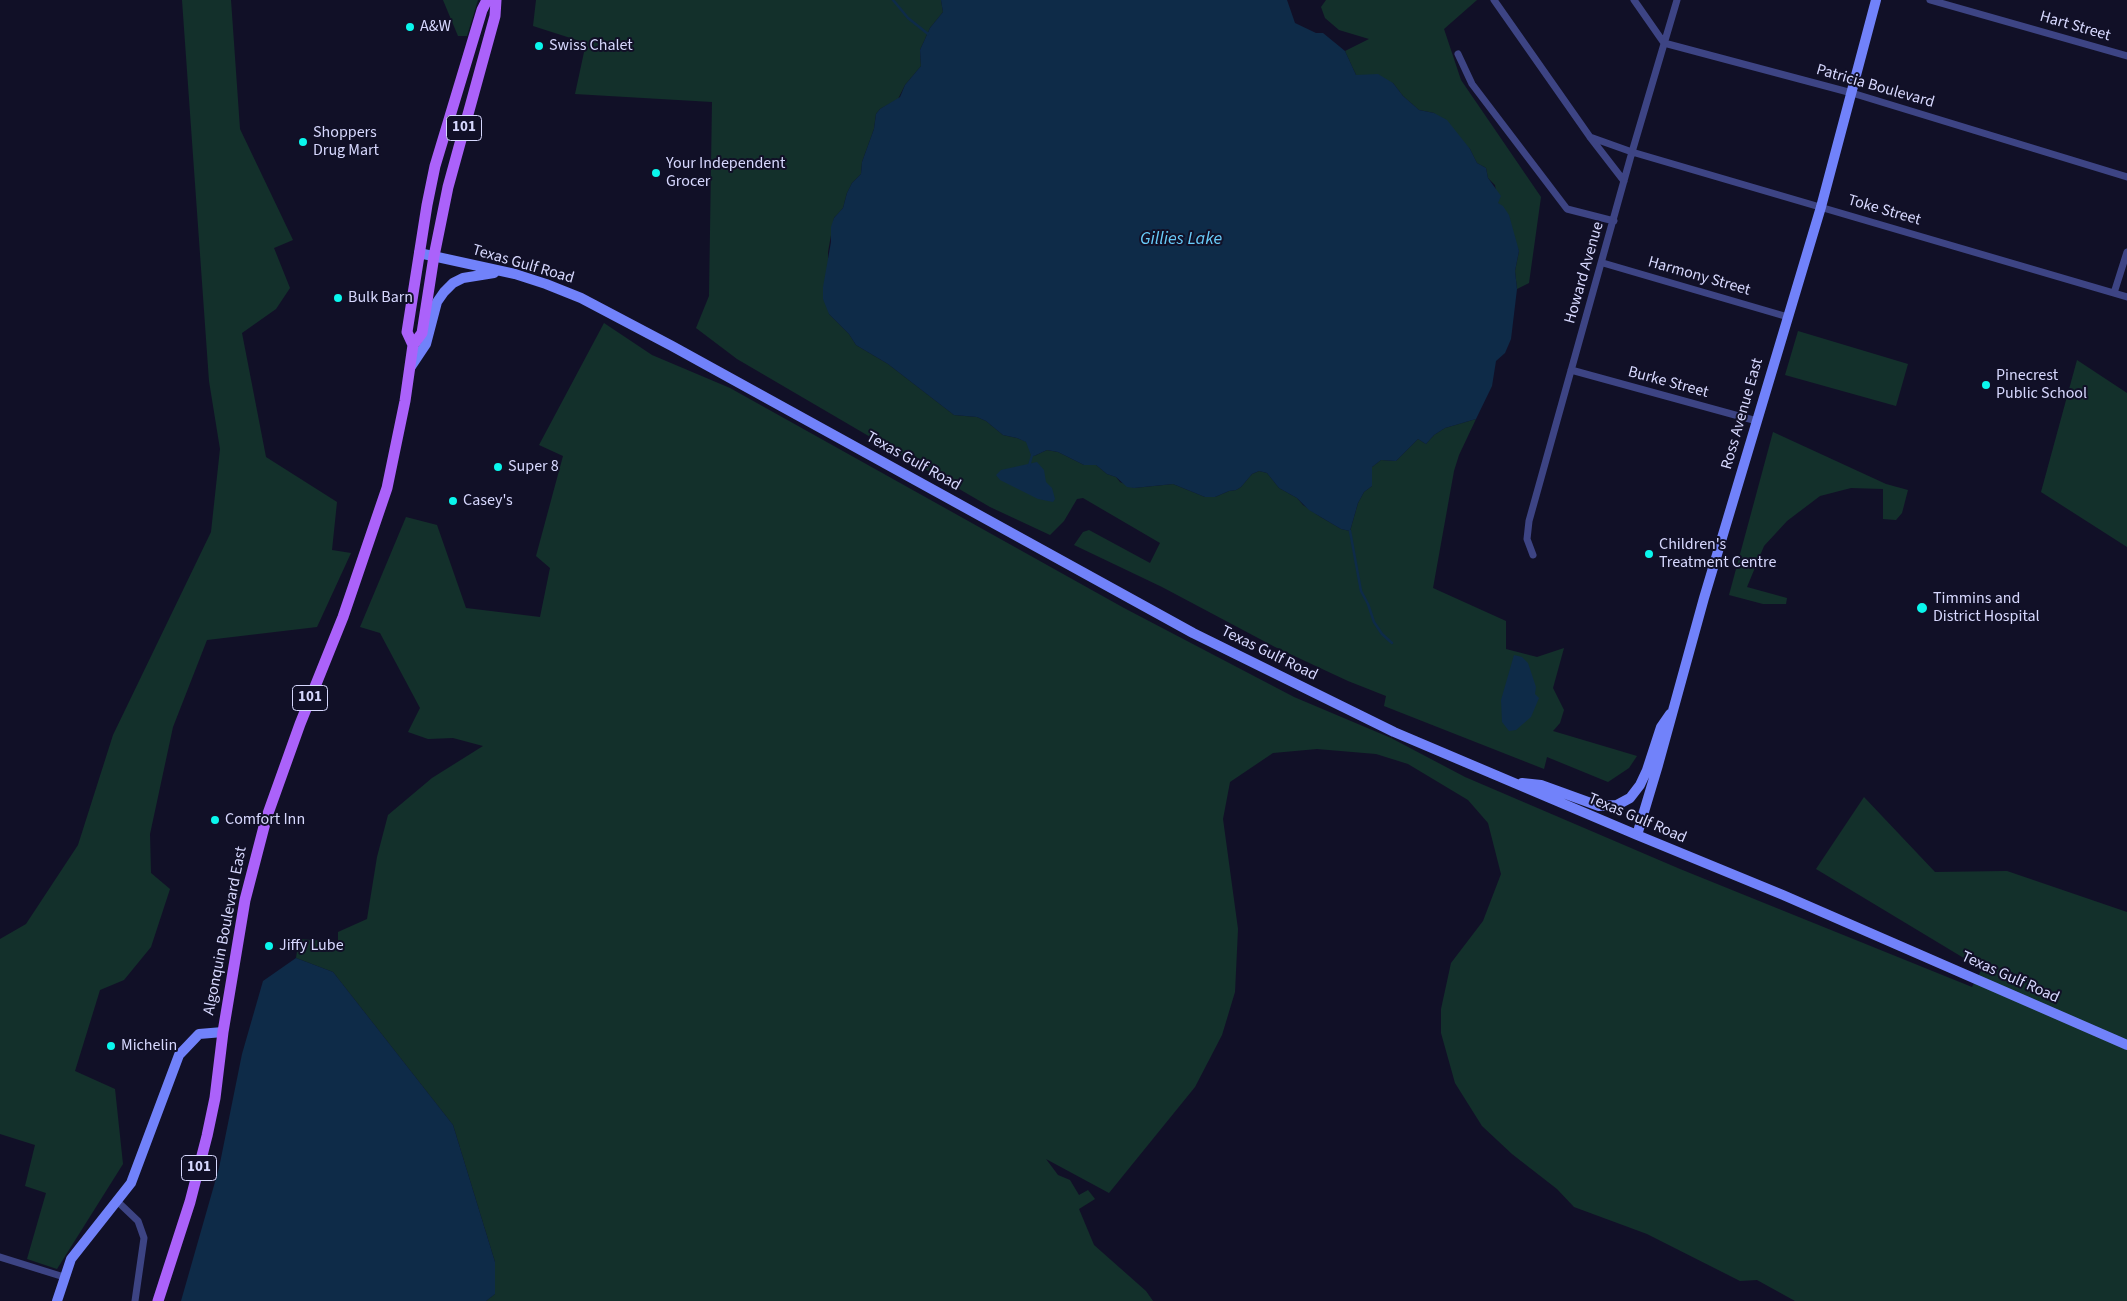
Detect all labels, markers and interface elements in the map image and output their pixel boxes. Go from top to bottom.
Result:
street label: Hart Street [2037,8,2113,46]
place label: A&W [420,17,451,37]
marker: A&W [404,21,416,33]
place label: Swiss Chalet [549,36,633,56]
marker: Swiss Chalet [533,40,545,52]
street label: Patricia Boulevard [1814,61,1936,113]
road number: 101 [446,116,482,140]
place label: Shoppers Drug Mart [313,123,379,161]
marker: Shoppers Drug Mart [297,136,309,148]
place label: Your Independent Grocer [666,154,785,192]
marker: Your Independent Grocer [650,167,662,179]
street label: Toke Street [1845,191,1923,231]
street label: Howard Avenue [1561,220,1609,326]
water label: Gillies Lake [1140,229,1222,251]
street label: Texas Gulf Road [470,241,576,289]
street label: Harmony Street [1646,253,1752,301]
place label: Bulk Barn [348,288,413,308]
marker: Bulk Barn [332,292,344,304]
street label: Ross Avenue East [1718,356,1768,472]
street label: Burke Street [1626,363,1710,403]
place label: Pinecrest Public School [1996,366,2087,404]
marker: Pinecrest Public School [1980,379,1992,391]
street label: Texas Gulf Road [862,428,964,496]
place label: Super 8 [508,457,559,477]
marker: Super 8 [492,461,504,473]
place label: Casey's [463,491,513,511]
marker: Casey's [447,495,459,507]
place label: Children's Treatment Centre [1659,535,1776,573]
marker: Children's Treatment Centre [1643,548,1655,560]
place label: Timmins and District Hospital [1933,589,2040,627]
marker: Timmins and District Hospital [1915,601,1929,615]
street label: Texas Gulf Road [1218,622,1320,686]
road number: 101 [292,686,328,710]
street label: Texas Gulf Road [1585,790,1689,848]
place label: Comfort Inn [225,810,305,830]
marker: Comfort Inn [209,814,221,826]
street label: Algonquin Boulevard East [200,845,252,1017]
place label: Jiffy Lube [279,936,344,956]
marker: Jiffy Lube [263,940,275,952]
street label: Texas Gulf Road [1958,948,2062,1008]
place label: Michelin [121,1036,177,1056]
marker: Michelin [105,1040,117,1052]
road number: 101 [182,1156,216,1180]

